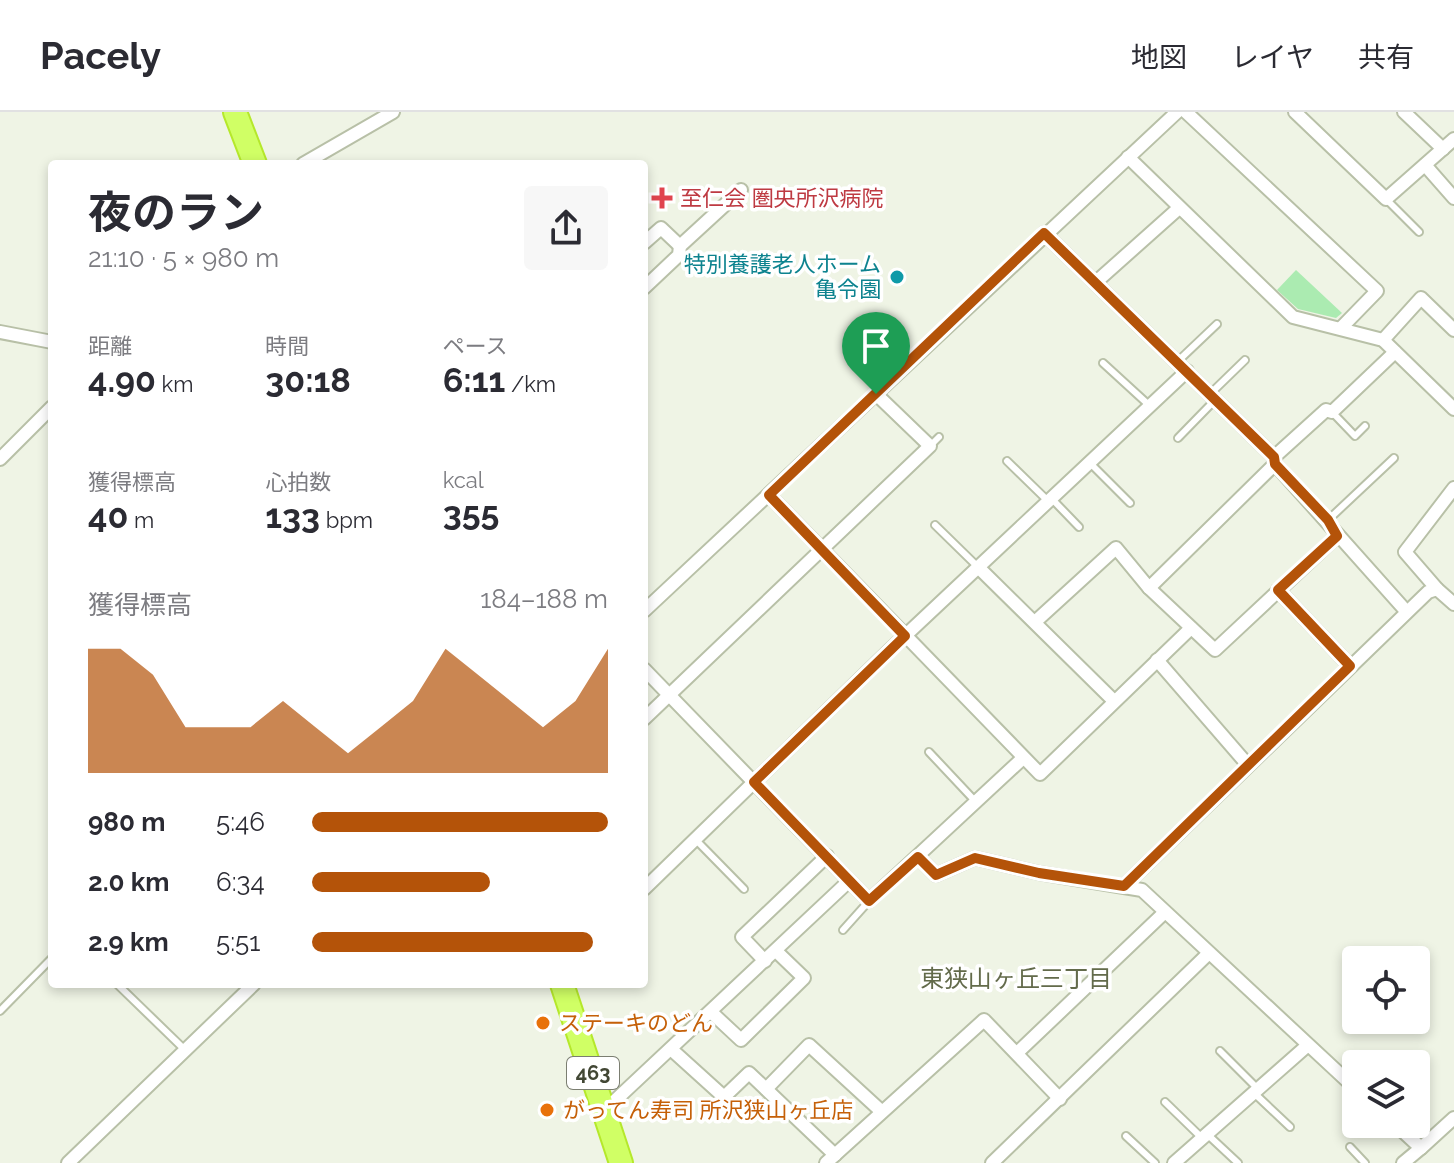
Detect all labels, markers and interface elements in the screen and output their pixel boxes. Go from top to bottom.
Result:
text: Pacely [40,33,161,78]
text: 地図 [1131,41,1187,74]
text: レイヤ [1231,41,1314,74]
text: 共有 [1358,41,1414,74]
place label: 至仁会 圏央所沢病院 [680,185,884,211]
button: share [524,186,608,270]
text: 夜のラン [88,187,264,238]
marker: 至仁会 圏央所沢病院 [651,187,673,209]
text: 21:10 · 5 × 980 m [88,243,279,273]
place label: 特別養護老人ホーム 亀令園 [684,251,881,302]
marker: 特別養護老人ホーム 亀令園 [888,268,906,286]
pin [842,312,910,394]
icon: arrive [854,324,898,368]
text: 距離 [88,333,132,359]
text: 時間 [265,333,309,359]
text: ペース [443,333,508,359]
text: 4.90 [88,360,156,400]
text: 30:18 [265,360,351,400]
text: 6:11 [443,360,505,400]
text: km [156,371,193,397]
text: /km [505,371,556,397]
text: kcal [443,467,484,493]
text: 獲得標高 [88,469,176,495]
text: 心拍数 [265,469,331,495]
text: 355 [443,493,499,533]
text: 40 [88,496,128,536]
text: 133 [265,496,320,536]
text: m [128,507,154,533]
text: bpm [320,507,373,533]
text: 184–188 m [480,584,608,614]
text: 獲得標高 [88,590,192,620]
text: 980 m [88,807,165,837]
text: 5:46 [216,807,265,837]
text: 2.0 km [88,867,169,897]
text: 6:34 [216,867,265,897]
text: 2.9 km [88,927,169,957]
text: 5:51 [216,927,260,957]
map controls [1342,946,1430,1138]
button: locate [1342,946,1430,1034]
district label: 東狭山ヶ丘三丁目 [920,964,1112,993]
place label: ステーキのどん [559,1010,713,1036]
marker: ステーキのどん [534,1014,552,1032]
button: layers [1342,1050,1430,1138]
road number: 463 [567,1057,619,1089]
place label: がってん寿司 所沢狭山ヶ丘店 [563,1097,854,1123]
marker: がってん寿司 所沢狭山ヶ丘店 [538,1101,556,1119]

